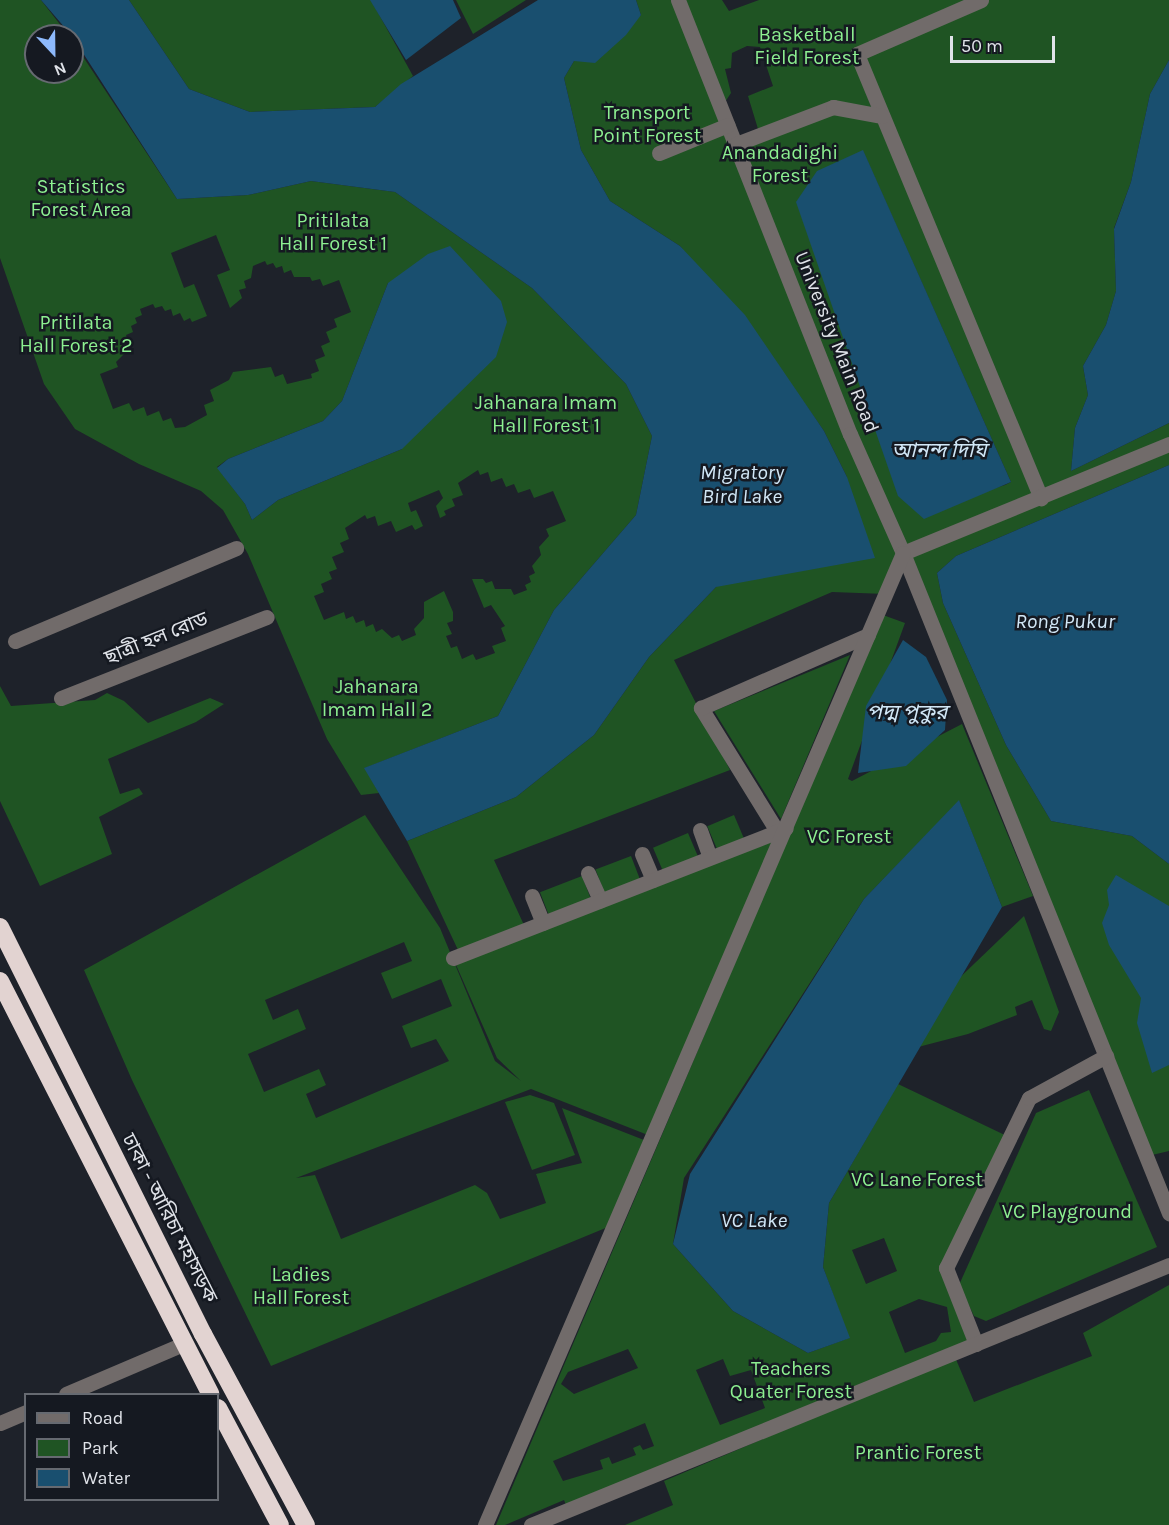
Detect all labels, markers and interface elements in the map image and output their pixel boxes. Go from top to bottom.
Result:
park label: Basketball Field Forest [754,22,860,69]
north arrow [24,24,84,84]
scale bar [953,24,1058,62]
text: 50 m [961,35,1003,57]
text: N [51,58,69,80]
park label: Transport Point Forest [593,101,701,148]
park label: Anandadighi Forest [722,140,838,187]
park label: Statistics Forest Area [30,174,132,221]
park label: Pritilata Hall Forest 1 [279,209,387,256]
street label: University Main Road [790,248,884,436]
park label: Pritilata Hall Forest 2 [19,311,133,358]
park label: Jahanara Imam Hall Forest 1 [475,390,617,437]
water label: আনন্দ দিঘি [891,437,987,463]
water label: Migratory Bird Lake [700,459,784,509]
street label: ছাত্রী হল রোড [101,606,211,670]
water label: Rong Pukur [1015,608,1115,634]
park label: Jahanara Imam Hall 2 [322,674,432,721]
water label: পদ্ম পুকুর [867,699,947,725]
park label: VC Forest [807,824,891,848]
street label: ঢাকা - আরিচা মহাসড়ক [117,1129,223,1307]
park label: VC Lane Forest [851,1167,983,1191]
park label: VC Playground [1002,1199,1132,1223]
water label: VC Lake [721,1207,787,1233]
park label: Ladies Hall Forest [253,1263,349,1310]
park label: Teachers Quater Forest [730,1357,852,1404]
legend [24,1393,219,1501]
text: Road [82,1407,123,1429]
text: Park [82,1437,119,1459]
park label: Prantic Forest [855,1440,981,1464]
text: Water [82,1467,130,1489]

